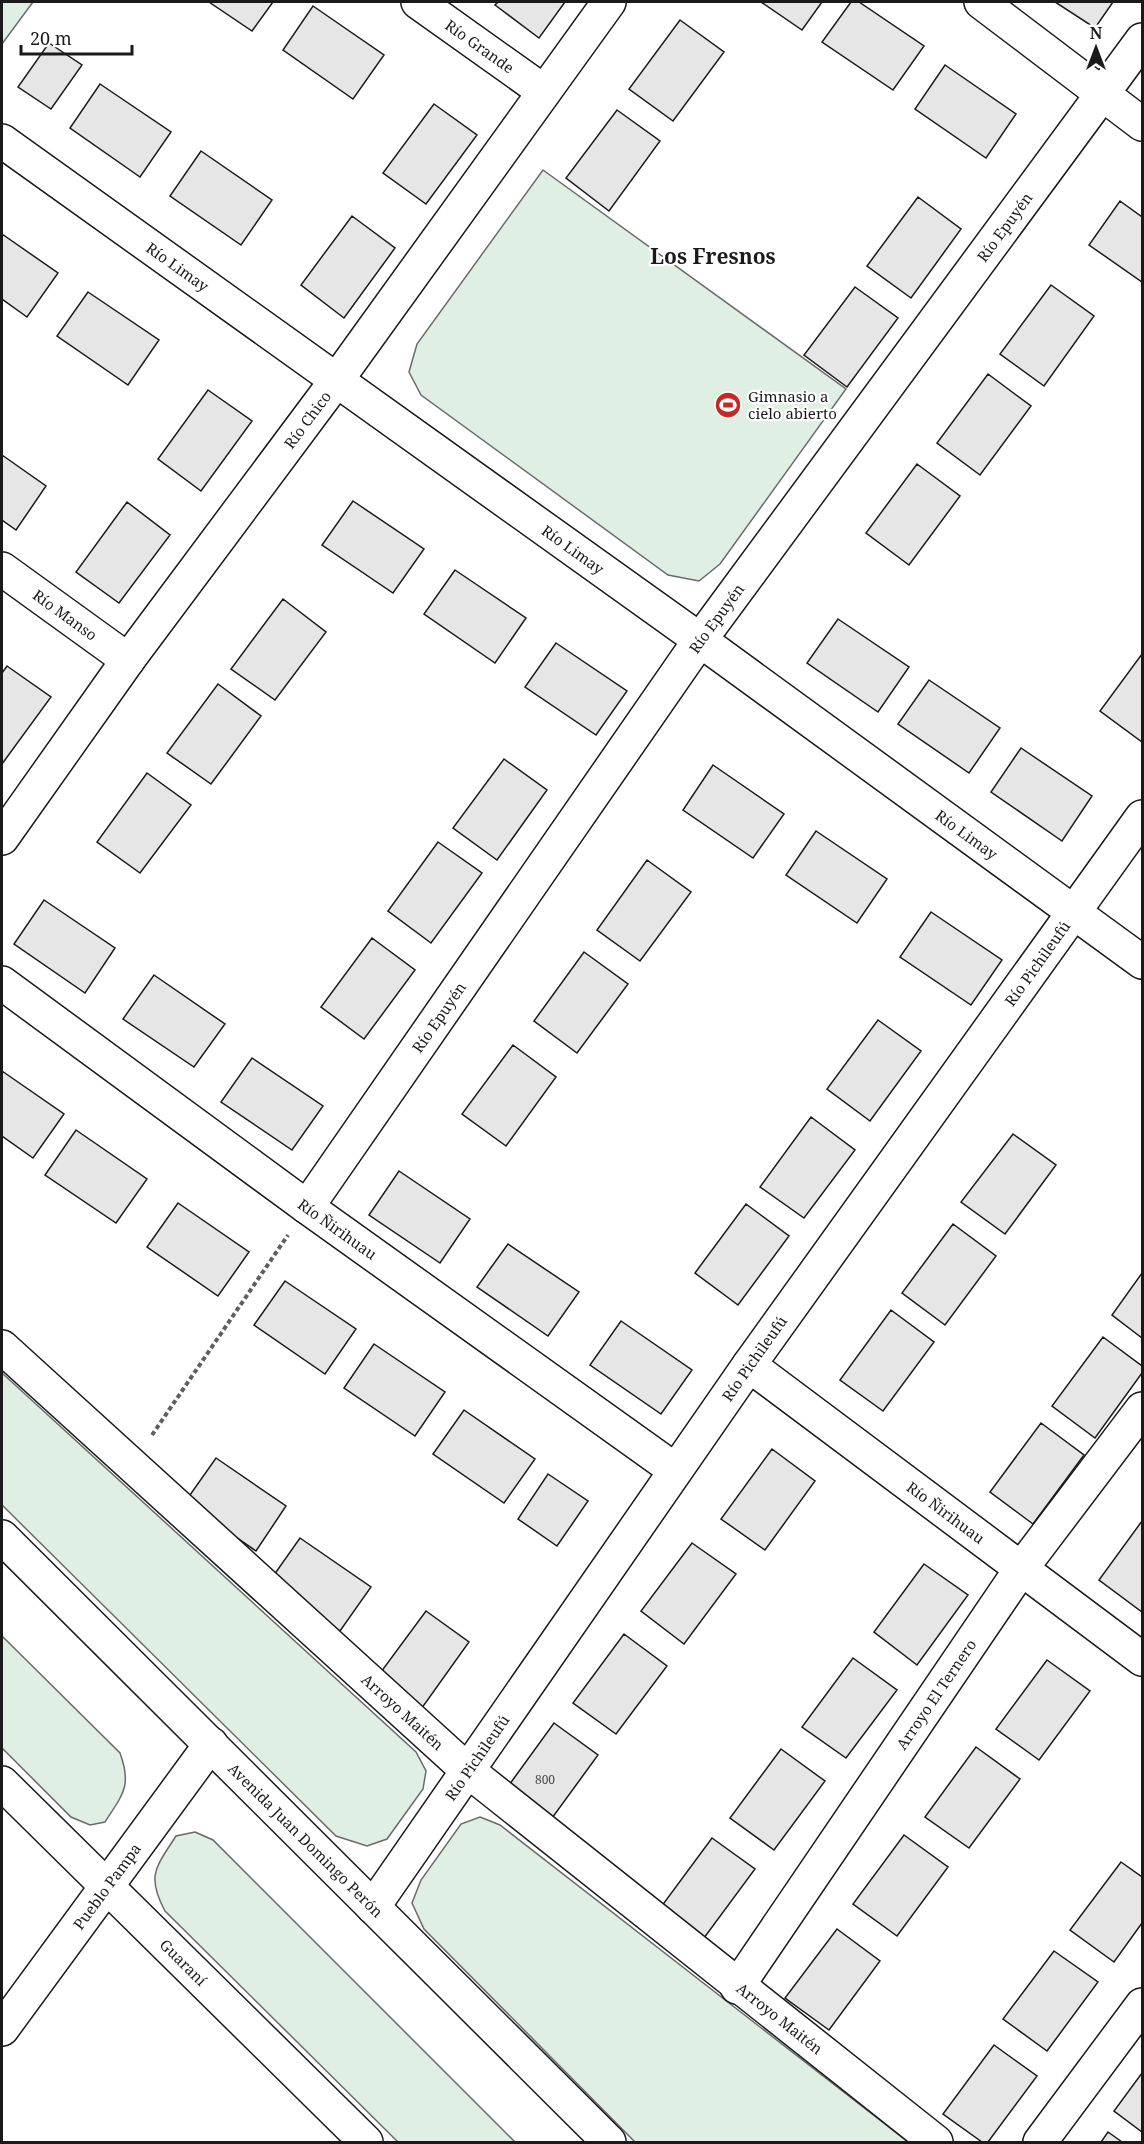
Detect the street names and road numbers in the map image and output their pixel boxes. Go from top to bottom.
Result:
street label: Río Grande [441,15,518,77]
street label: Río Epuyén [972,188,1037,266]
street label: Río Limay [143,237,213,296]
street label: Río Chico [279,387,335,452]
street label: Río Limay [538,520,609,579]
street label: Río Epuyén [684,579,748,657]
street label: Río Manso [29,585,101,645]
street label: Río Limay [932,805,1002,864]
street label: Río Pichileufú [1000,916,1075,1010]
street label: Río Epuyén [407,978,470,1056]
street label: Río Ñirihuau [294,1194,381,1264]
street label: Río Pichileufú [717,1311,791,1405]
street label: Río Ñirihuau [903,1477,989,1548]
street label: Arroyo El Ternero [891,1635,980,1753]
street label: Arroyo Maitén [358,1669,449,1754]
street label: Río Pichileufú [440,1710,514,1804]
street label: Avenida Juan Domingo Perón [224,1758,388,1922]
street label: Pueblo Pampa [68,1839,145,1933]
street label: Guaraní [156,1934,212,1990]
street label: Arroyo Maitén [733,1978,827,2059]

